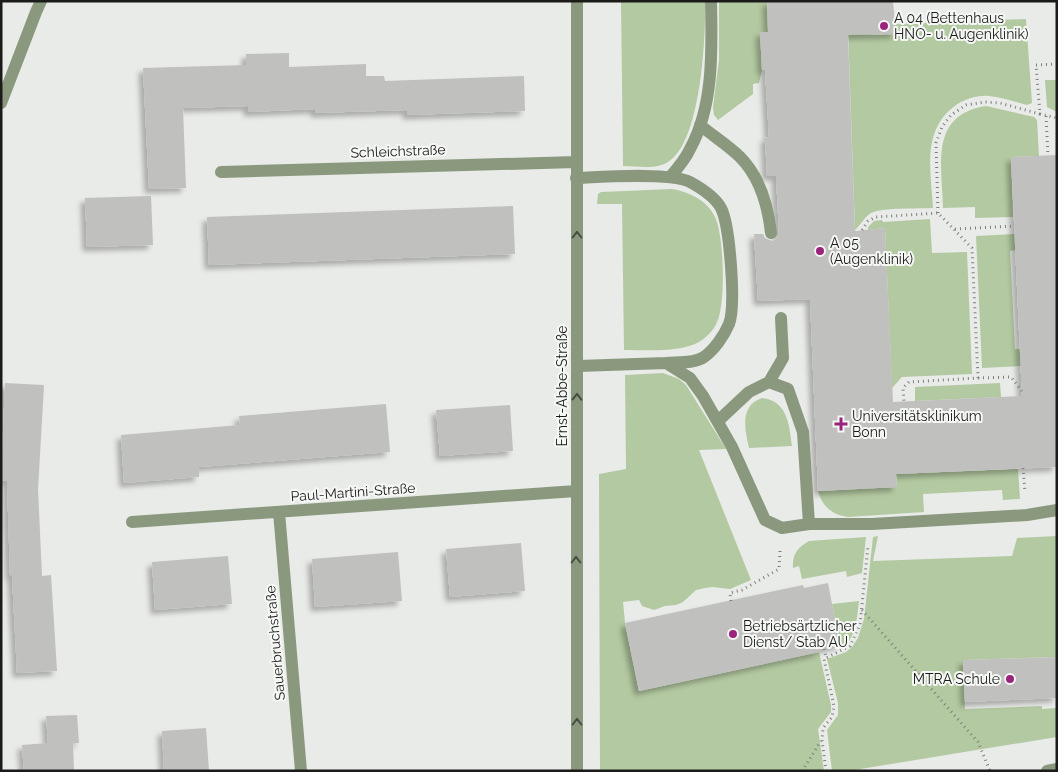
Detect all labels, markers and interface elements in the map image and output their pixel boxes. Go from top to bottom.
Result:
place label: A 04 (Bettenhaus HNO- u. Augenklinik) [894,10,1029,42]
marker: A 04 (Bettenhaus HNO- u. Augenklinik) [878,20,890,32]
street label: Schleichstraße [350,141,446,161]
one-way arrow [572,230,582,238]
place label: A 05 (Augenklinik) [830,235,913,267]
marker: A 05 (Augenklinik) [814,245,826,257]
street label: Ernst-Abbe-Straße [554,325,570,447]
one-way arrow [572,393,582,400]
place label: Universitätsklinikum Bonn [852,408,982,440]
marker: Universitätsklinikum Bonn [834,417,848,431]
street label: Paul-Martini-Straße [290,480,416,504]
one-way arrow [571,555,581,563]
street label: Sauerbruchstraße [262,585,288,701]
place label: Betriebsärtzlicher Dienst/ Stab AU [743,618,857,650]
marker: Betriebsärtzlicher Dienst/ Stab AU [727,628,739,640]
place label: MTRA Schule [913,671,1000,687]
marker: MTRA Schule [1004,673,1016,685]
one-way arrow [572,718,582,726]

